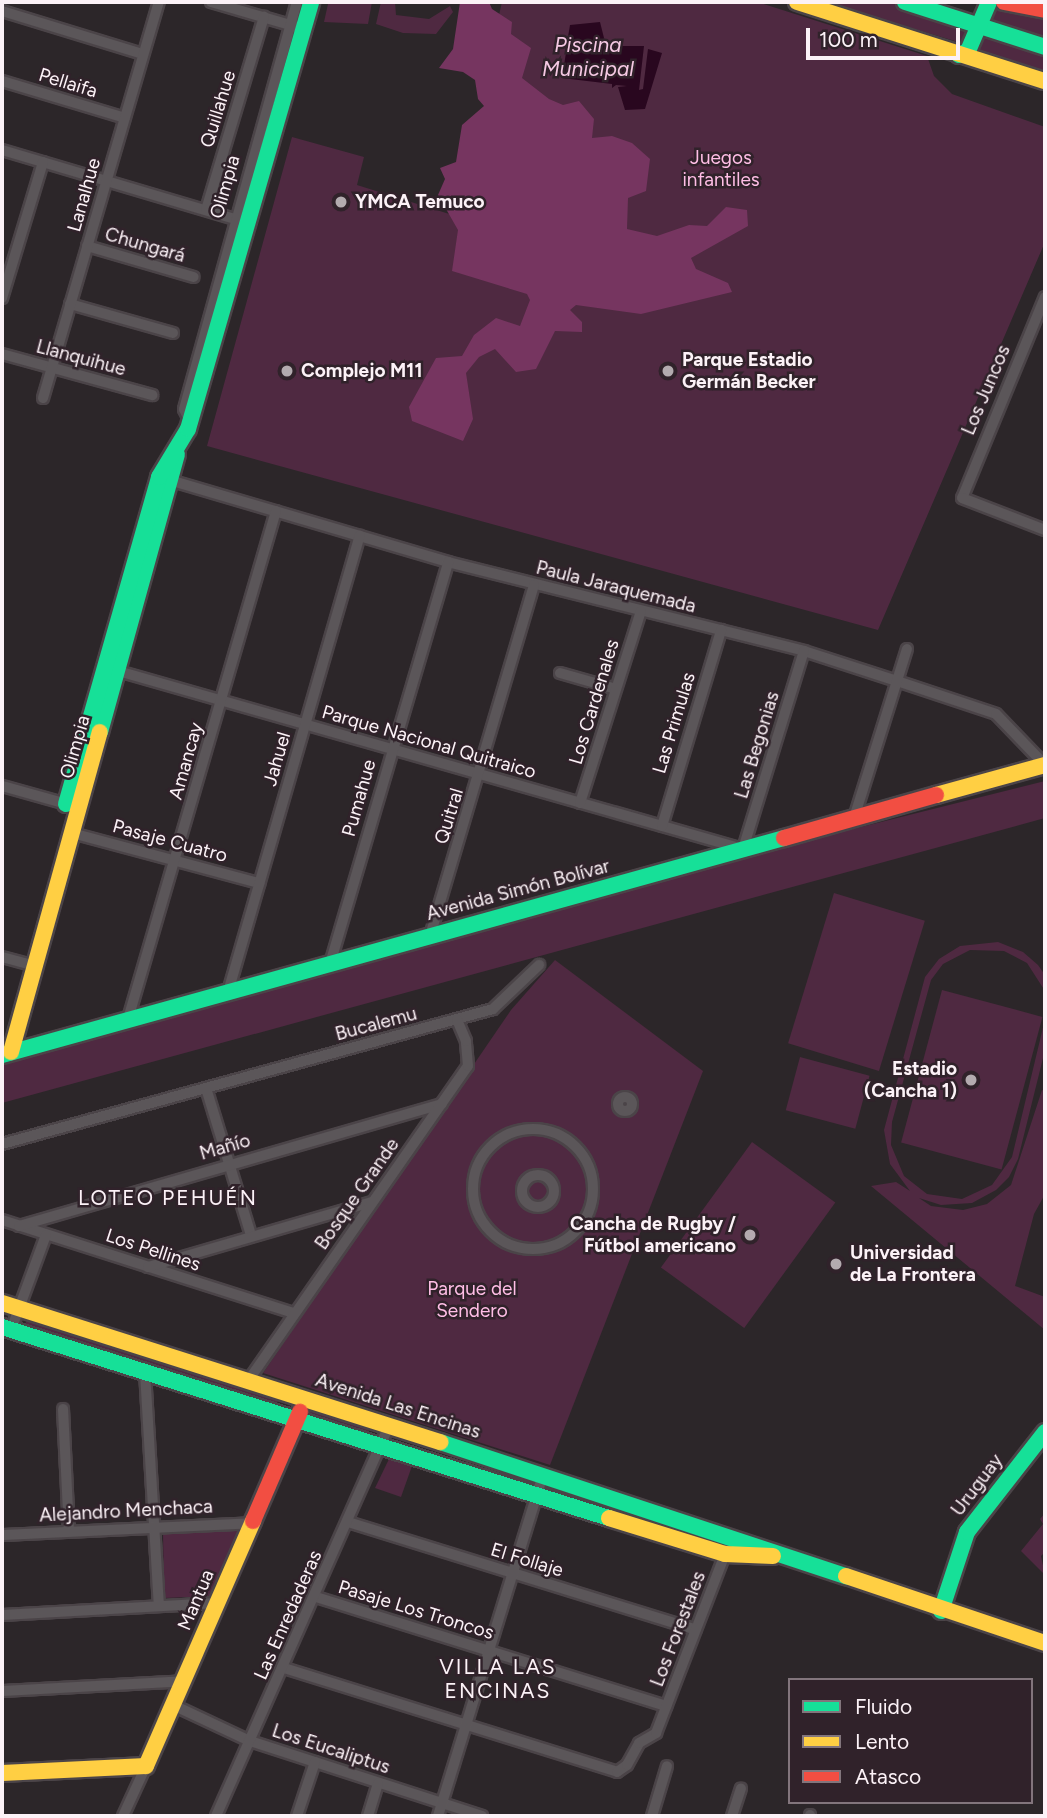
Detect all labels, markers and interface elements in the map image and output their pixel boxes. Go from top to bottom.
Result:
scale bar [809,14,963,58]
text: 100 m [819,27,878,52]
water label: Piscina Municipal [542,32,634,82]
street label: Pellaifa [36,63,100,103]
street label: Quillahue [195,68,241,150]
park label: Juegos infantiles [682,147,760,191]
street label: Olimpia [205,153,245,221]
street label: Lanalhue [63,156,105,234]
place label: YMCA Temuco [355,191,485,213]
marker: YMCA Temuco [333,194,349,210]
street label: Chungará [102,223,188,267]
street label: Llanquihue [34,335,128,381]
street label: Los Juncos [957,342,1015,438]
place label: Parque Estadio Germán Becker [682,349,816,393]
place label: Complejo M11 [301,360,422,382]
marker: Complejo M11 [279,363,295,379]
marker: Parque Estadio Germán Becker [660,363,676,379]
street label: Paula Jaraquemada [534,556,698,618]
street label: Los Cardenales [564,637,624,767]
street label: Las Primulas [648,670,700,776]
street label: Las Begonias [730,689,784,801]
street label: Parque Nacional Quitraico [319,700,539,784]
street label: Olimpia [55,713,95,781]
street label: Amancay [164,720,208,802]
street label: Jahuel [258,729,296,789]
street label: Pumahue [337,757,381,839]
street label: Quitral [430,785,468,847]
street label: Pasaje Cuatro [110,815,230,867]
street label: Avenida Simón Bolívar [424,855,612,925]
street label: Bucalemu [333,1002,419,1046]
place label: Estadio (Cancha 1) [864,1058,957,1102]
marker: Estadio (Cancha 1) [963,1072,979,1088]
street label: Mañío [197,1129,253,1165]
street label: Bosque Grande [310,1134,404,1254]
district label: LOTEO PEHUÉN [79,1185,257,1211]
place label: Cancha de Rugby / Fútbol americano [570,1213,736,1257]
street label: Los Pellines [103,1224,203,1276]
marker: Cancha de Rugby / Fútbol americano [742,1227,758,1243]
place label: Universidad de La Frontera [850,1242,976,1286]
marker: Universidad de La Frontera [828,1256,844,1272]
park label: Parque del Sendero [427,1278,517,1322]
street label: Avenida Las Encinas [313,1369,483,1443]
street label: Uruguay [946,1449,1008,1521]
street label: Alejandro Menchaca [39,1495,213,1527]
street label: El Follaje [488,1538,566,1582]
street label: Las Enredaderas [249,1547,327,1683]
street label: Mantua [173,1566,219,1634]
street label: Los Forestales [646,1568,710,1690]
street label: Pasaje Los Troncos [335,1575,497,1645]
district label: VILLA LAS ENCINAS [440,1654,556,1704]
legend [788,1678,1033,1804]
text: Fluido [855,1694,912,1719]
street label: Los Eucaliptus [269,1719,393,1779]
text: Lento [855,1729,909,1754]
text: Atasco [855,1764,921,1789]

